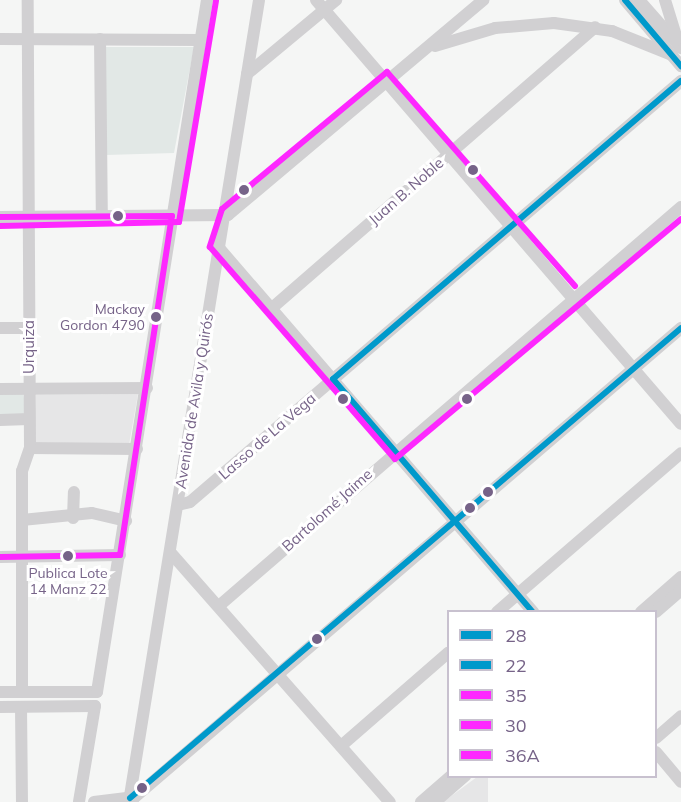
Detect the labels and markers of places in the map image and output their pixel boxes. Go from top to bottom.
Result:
unlabelled marker [467,164,479,176]
unlabelled marker [238,184,250,196]
unlabelled marker [112,210,124,222]
place label: Mackay Gordon 4790 [60,301,145,334]
marker: Mackay Gordon 4790 [150,311,162,323]
unlabelled marker [337,393,349,405]
unlabelled marker [461,393,473,405]
unlabelled marker [482,486,494,498]
unlabelled marker [464,502,476,514]
marker: Publica Lote 14 Manz 22 [62,550,74,562]
place label: Publica Lote 14 Manz 22 [28,565,108,598]
unlabelled marker [311,633,323,645]
unlabelled marker [136,782,148,794]

